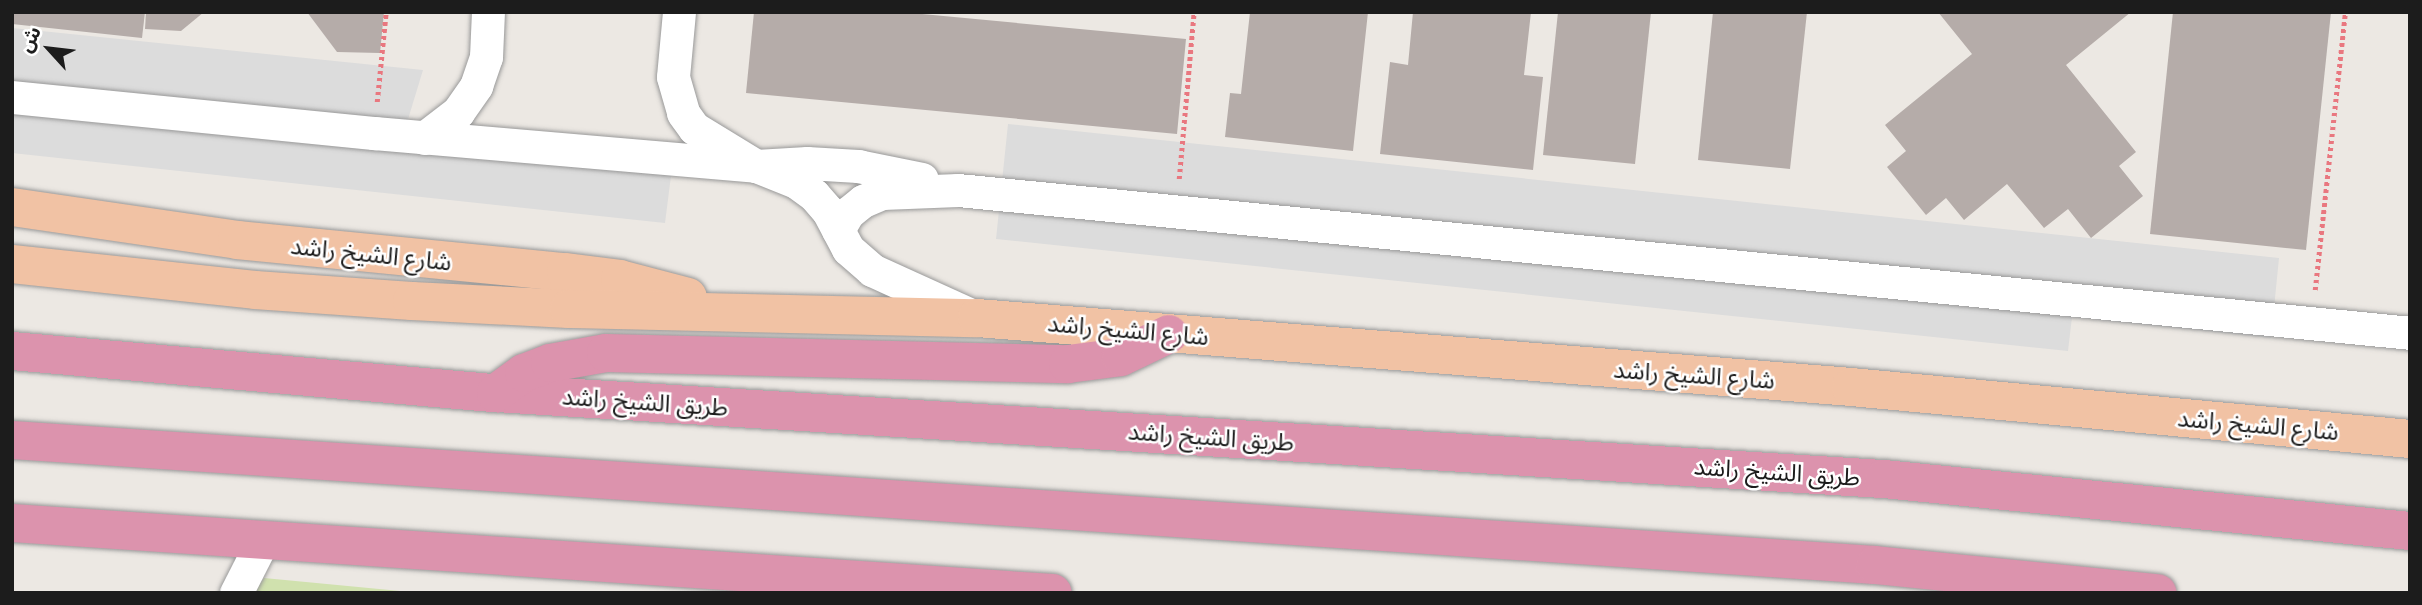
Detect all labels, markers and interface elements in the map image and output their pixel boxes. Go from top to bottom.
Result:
north arrow [14,14,84,84]
text: ش [14,22,46,56]
street label: شارع الشيخ راشد [289,231,453,277]
street label: شارع الشيخ راشد [1046,309,1210,351]
street label: شارع الشيخ راشد [1612,355,1776,395]
street label: طريق الشيخ راشد [561,382,729,422]
street label: شارع الشيخ راشد [2176,404,2340,446]
street label: طريق الشيخ راشد [1127,417,1295,457]
street label: طريق الشيخ راشد [1693,452,1861,492]

